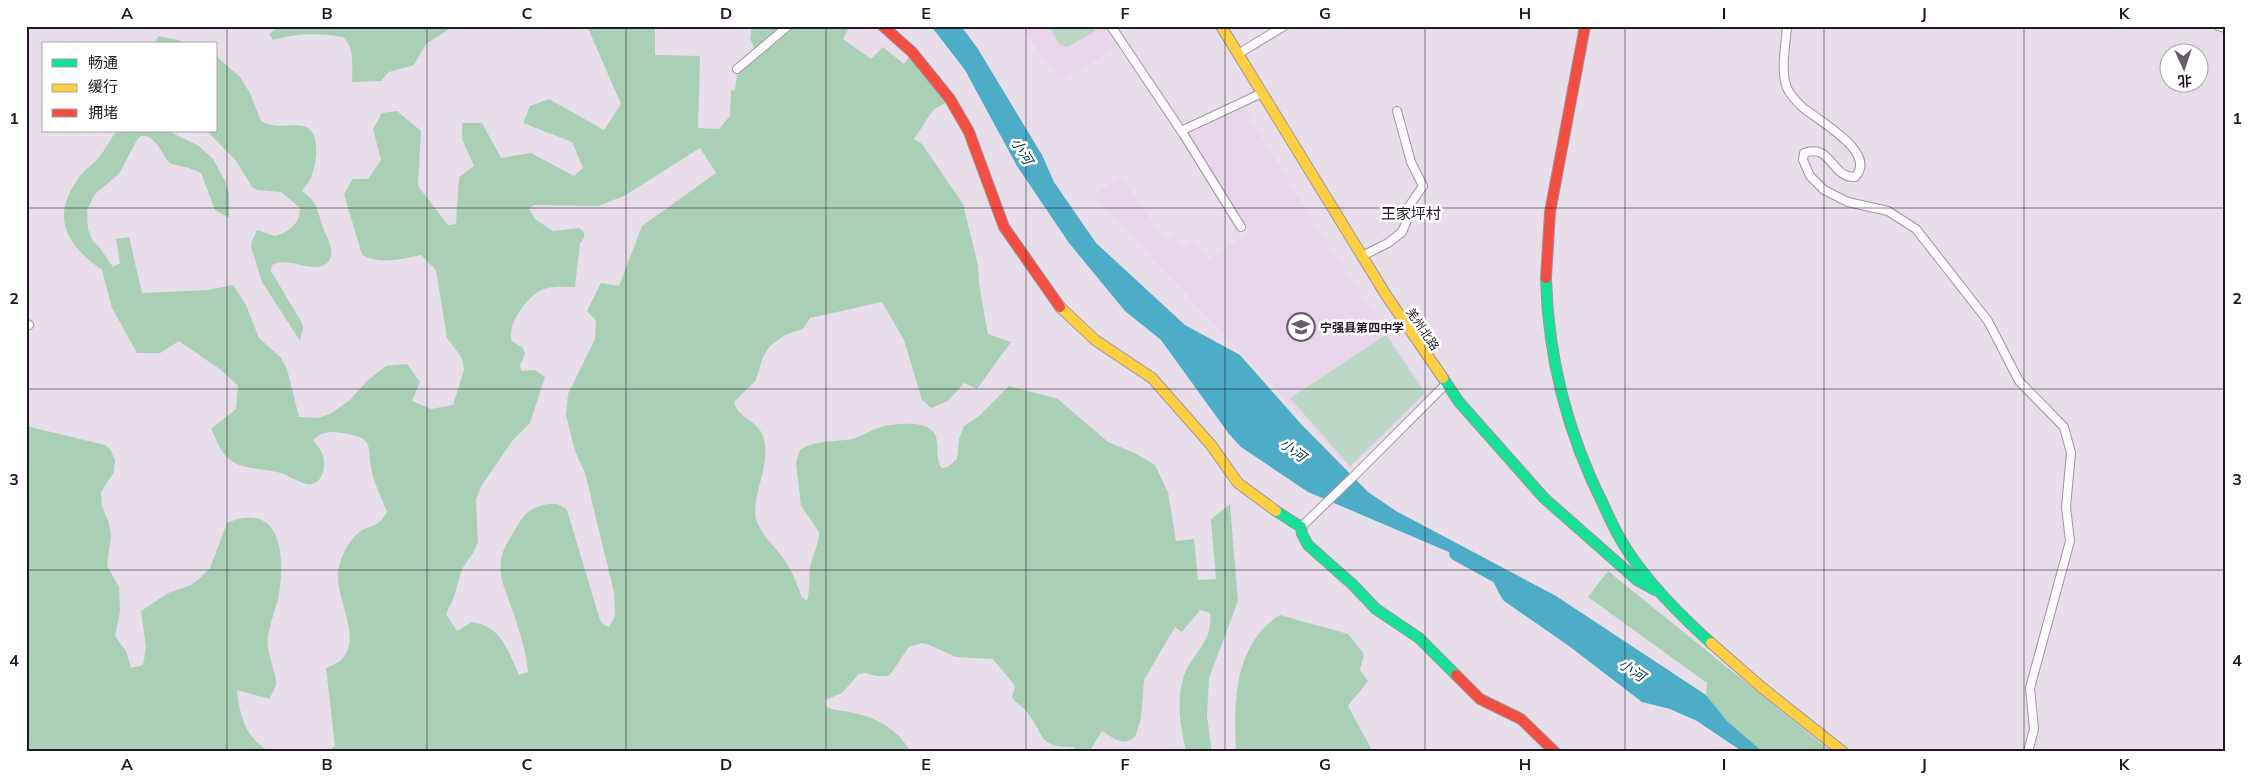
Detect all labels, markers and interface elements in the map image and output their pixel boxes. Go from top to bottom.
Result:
text: A [121,3,133,23]
text: B [321,3,333,23]
text: C [522,3,533,23]
text: D [720,3,732,23]
text: E [921,3,931,23]
text: F [1120,3,1130,23]
text: G [1319,3,1331,23]
text: H [1519,3,1531,23]
text: I [1722,3,1726,23]
text: J [1921,3,1927,23]
text: K [2119,3,2131,23]
legend [42,42,218,132]
north arrow [2158,42,2208,92]
text: 畅通 [88,53,118,72]
text: 北 [2177,72,2192,90]
text: 缓行 [88,77,118,96]
text: 拥堵 [88,103,118,122]
text: 1 [9,108,19,128]
text: 1 [2232,108,2242,128]
water label: 小河 [1007,134,1038,170]
district label: 王家坪村 [1381,204,1441,223]
text: 2 [9,288,19,308]
text: 2 [2232,288,2242,308]
street label: 羌州北路 [1403,305,1443,353]
school or university icon: 宁强县第四中学 [1286,312,1316,342]
place label: 宁强县第四中学 [1320,320,1404,335]
water label: 小河 [1276,434,1312,467]
text: 3 [9,469,19,489]
text: 3 [2232,469,2242,489]
text: 4 [9,650,19,670]
text: 4 [2232,650,2242,670]
water label: 小河 [1615,655,1651,687]
text: A [121,754,133,774]
text: B [321,754,333,774]
text: C [522,754,533,774]
text: D [720,754,732,774]
text: E [921,754,931,774]
text: F [1120,754,1130,774]
text: G [1319,754,1331,774]
text: H [1519,754,1531,774]
text: I [1722,754,1726,774]
text: J [1921,754,1927,774]
text: K [2119,754,2131,774]

